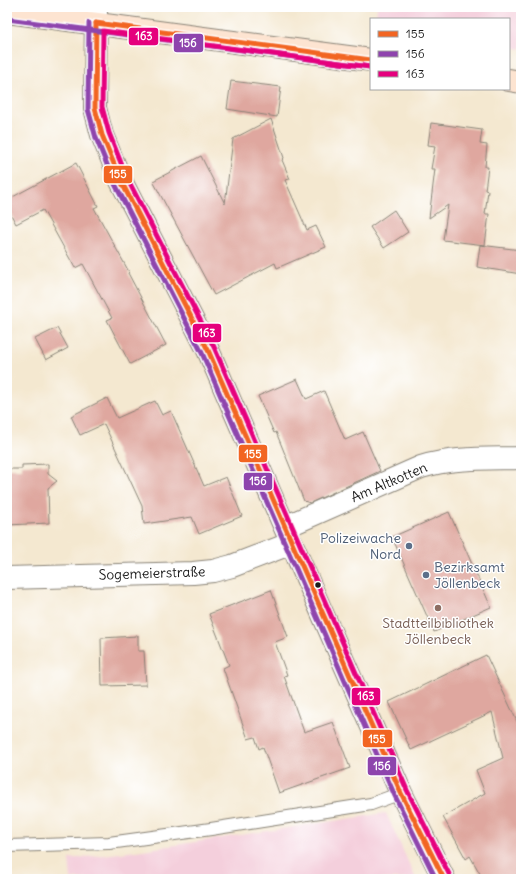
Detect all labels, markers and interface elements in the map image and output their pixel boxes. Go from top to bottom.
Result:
legend [370,18,510,90]
text: 155 [406,26,425,41]
line badge: 163 [128,27,159,46]
text: 163 [136,29,152,43]
line badge: 156 [173,33,204,53]
text: 156 [179,36,197,50]
text: 156 [406,46,425,61]
text: 163 [406,66,425,81]
line badge: 155 [103,165,133,184]
text: 155 [109,167,127,181]
line badge: 163 [192,323,222,343]
text: 163 [199,326,215,340]
line badge: 155 [238,444,268,463]
text: 155 [244,447,262,461]
street label: Am Altkotten [348,458,430,506]
line badge: 156 [243,472,273,491]
text: 156 [249,474,267,488]
place label: Polizeiwache Nord [320,529,401,563]
marker: Polizeiwache Nord [404,541,414,551]
place label: Bezirksamt Jöllenbeck [434,558,505,592]
street label: Sogemeierstraße [98,562,206,584]
marker: Bezirksamt Jöllenbeck [421,570,431,580]
unlabelled marker [313,580,323,590]
marker: Stadtteilbibliothek Jöllenbeck [433,603,443,613]
place label: Stadtteilbibliothek Jöllenbeck [382,614,494,648]
line badge: 163 [351,687,381,706]
text: 163 [358,689,374,703]
line badge: 155 [362,729,393,748]
text: 155 [368,732,386,746]
line badge: 156 [367,756,397,776]
text: 156 [373,759,391,773]

